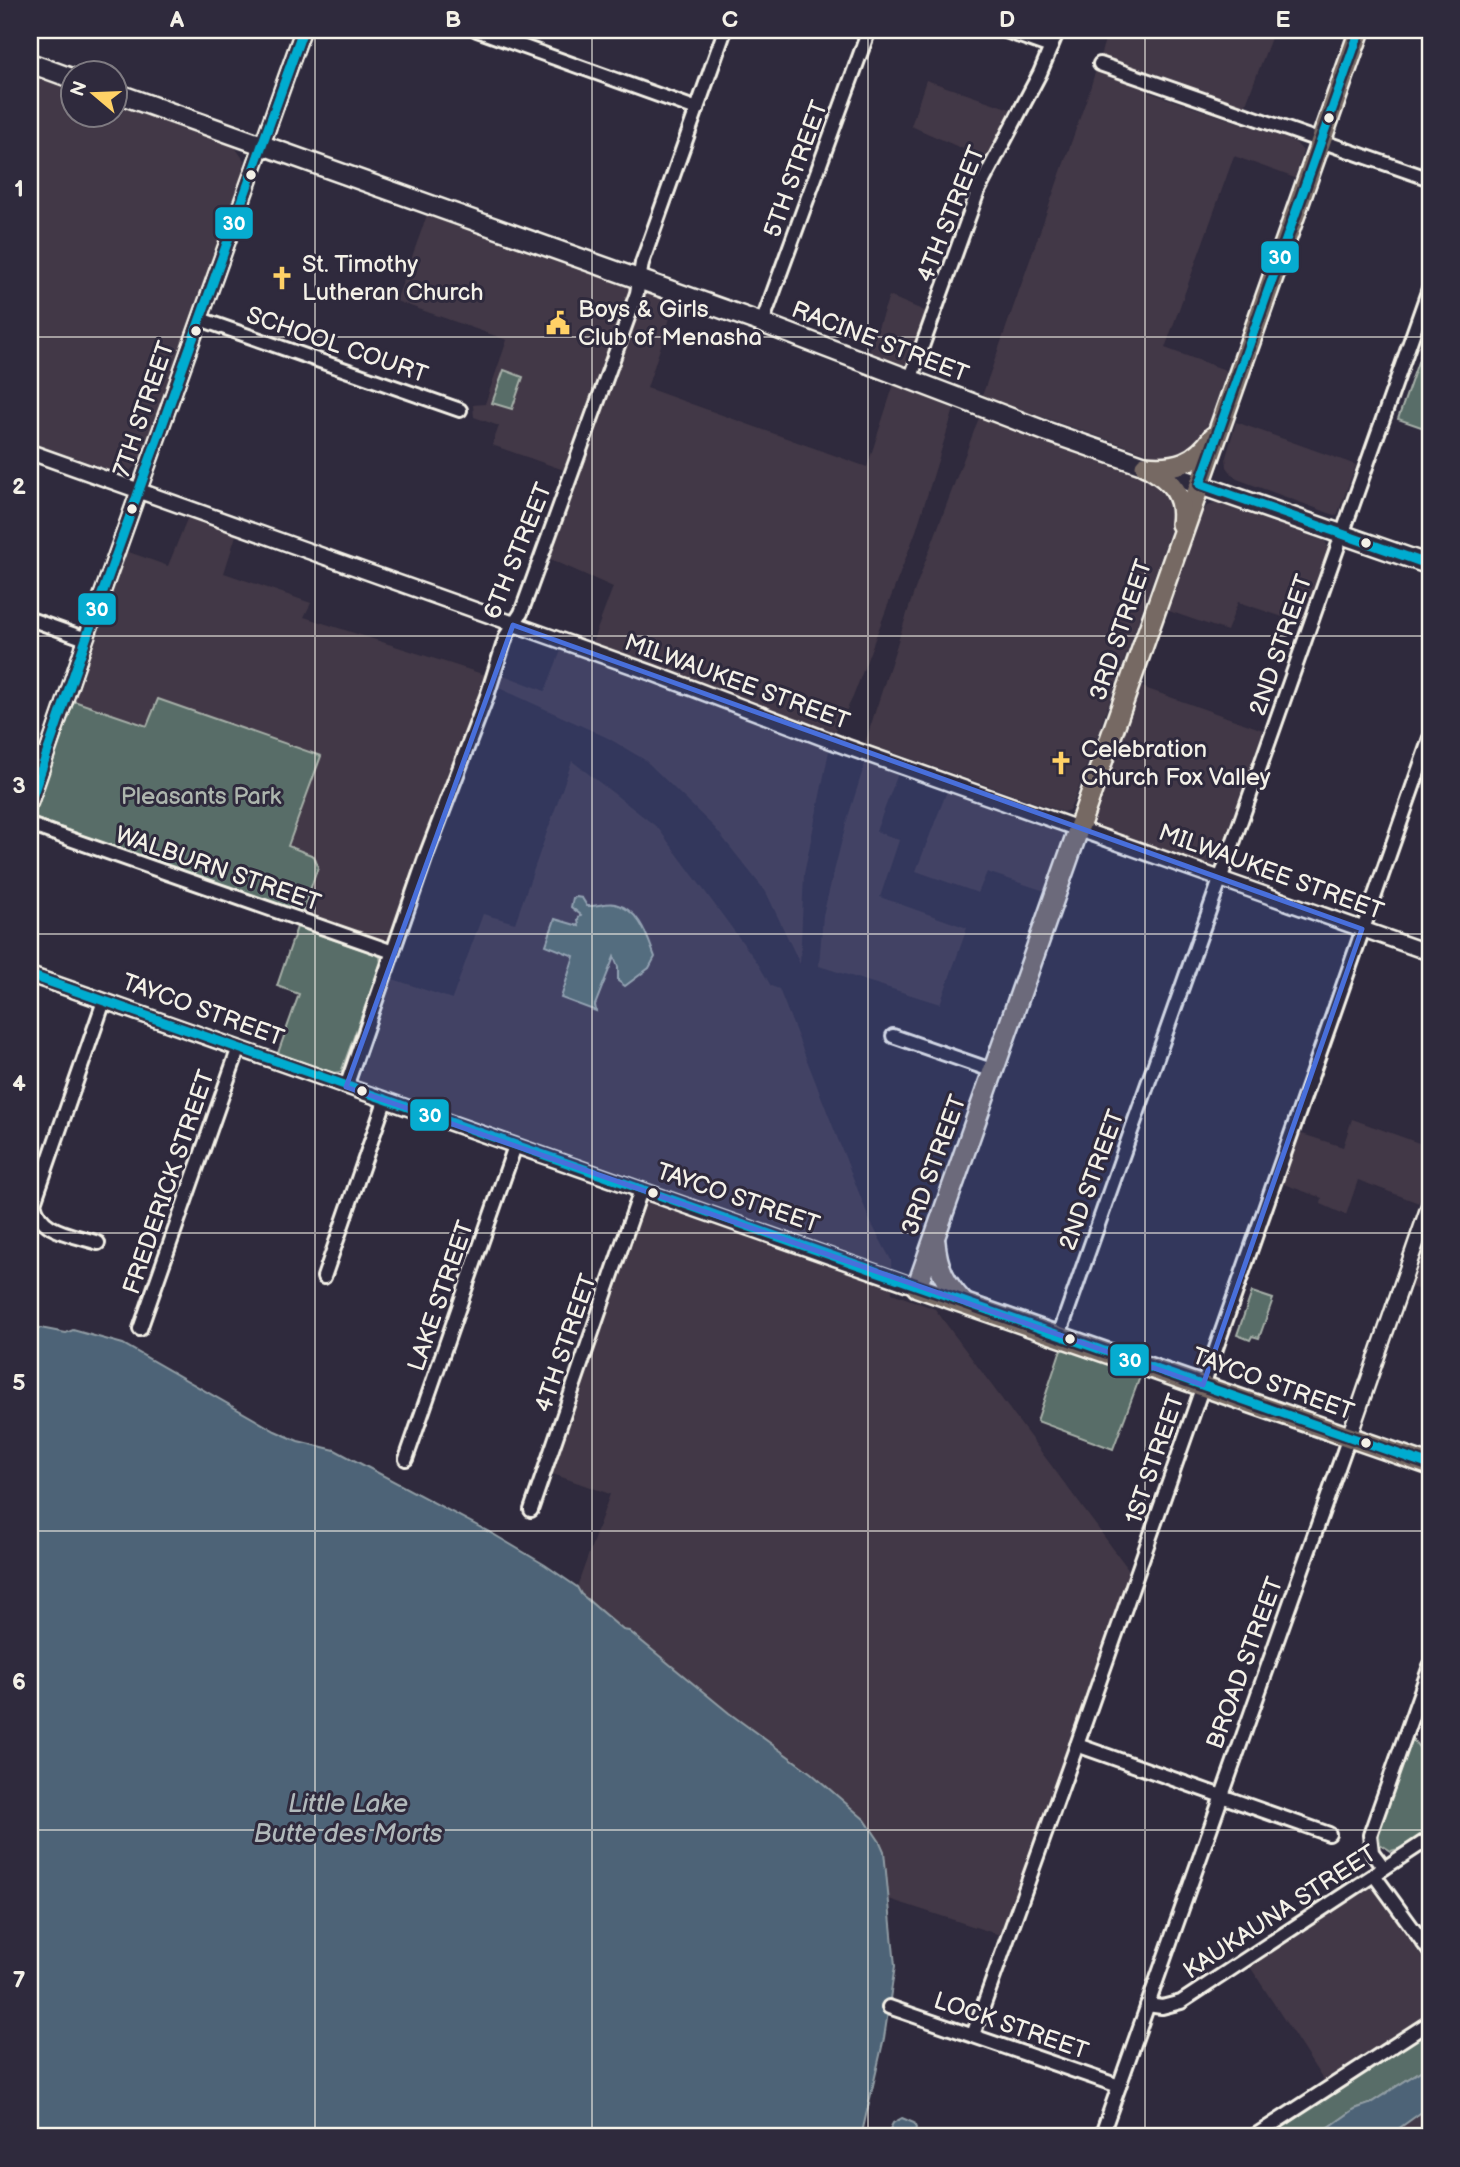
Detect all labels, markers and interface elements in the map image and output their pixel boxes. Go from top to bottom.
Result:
text: A [169,6,185,34]
text: B [445,6,461,34]
text: C [722,6,738,34]
text: D [999,6,1015,34]
text: E [1276,6,1291,34]
north arrow [60,60,130,130]
text: N [66,78,93,99]
street label: 5TH STREET [758,96,834,241]
unlabelled marker [1322,111,1336,125]
street label: 4TH STREET [911,141,992,286]
unlabelled marker [244,168,258,182]
text: 1 [14,175,24,203]
line badge: 30 [214,206,254,240]
text: 30 [223,213,245,236]
line badge: 30 [1260,240,1300,274]
text: 30 [1269,247,1291,270]
place label: St. Timothy Lutheran Church [302,250,484,307]
church icon: St. Timothy Lutheran Church [268,264,296,292]
place label: Boys & Girls Club of Menasha [578,295,762,352]
street label: RACINE STREET [787,295,973,389]
street label: SCHOOL COURT [242,300,432,390]
public building icon: Boys & Girls Club of Menasha [544,309,572,337]
unlabelled marker [189,324,203,338]
street label: 7TH STREET [107,337,181,481]
text: 2 [12,473,26,501]
street label: 6TH STREET [478,478,559,623]
unlabelled marker [125,502,139,516]
unlabelled marker [1359,536,1373,550]
street label: 3RD STREET [1083,555,1159,704]
street label: 2ND STREET [1243,570,1319,719]
line badge: 30 [77,592,117,626]
text: 30 [86,599,108,622]
street label: MILWAUKEE STREET [621,628,854,736]
place label: Celebration Church Fox Valley [1081,735,1271,792]
church icon: Celebration Church Fox Valley [1047,749,1075,777]
text: 3 [12,772,26,800]
park label: Pleasants Park [121,782,282,811]
street label: MILWAUKEE STREET [1155,818,1388,926]
street label: WALBURN STREET [112,820,325,918]
street label: TAYCO STREET [118,967,288,1053]
street label: FREDERICK STREET [117,1066,221,1298]
text: 4 [12,1070,26,1098]
unlabelled marker [355,1084,369,1098]
street label: 3RD STREET [895,1090,973,1239]
line badge: 30 [409,1098,450,1132]
text: 30 [419,1105,441,1128]
street label: 2ND STREET [1053,1105,1131,1254]
street label: TAYCO STREET [653,1157,824,1240]
unlabelled marker [646,1186,660,1200]
street label: LAKE STREET [402,1216,481,1375]
street label: 4TH STREET [529,1270,603,1416]
unlabelled marker [1063,1332,1077,1346]
street label: TAYCO STREET [1188,1341,1358,1427]
line badge: 30 [1109,1343,1150,1377]
text: 30 [1119,1350,1141,1373]
text: 5 [12,1369,26,1397]
street label: 1ST STREET [1119,1390,1191,1528]
unlabelled marker [1359,1436,1373,1450]
street label: BROAD STREET [1200,1573,1290,1753]
text: 6 [12,1668,26,1696]
water label: Little Lake Butte des Morts [254,1789,442,1850]
street label: KAUKAUNA STREET [1178,1838,1383,1985]
text: 7 [13,1966,26,1994]
street label: LOCK STREET [930,1986,1093,2066]

